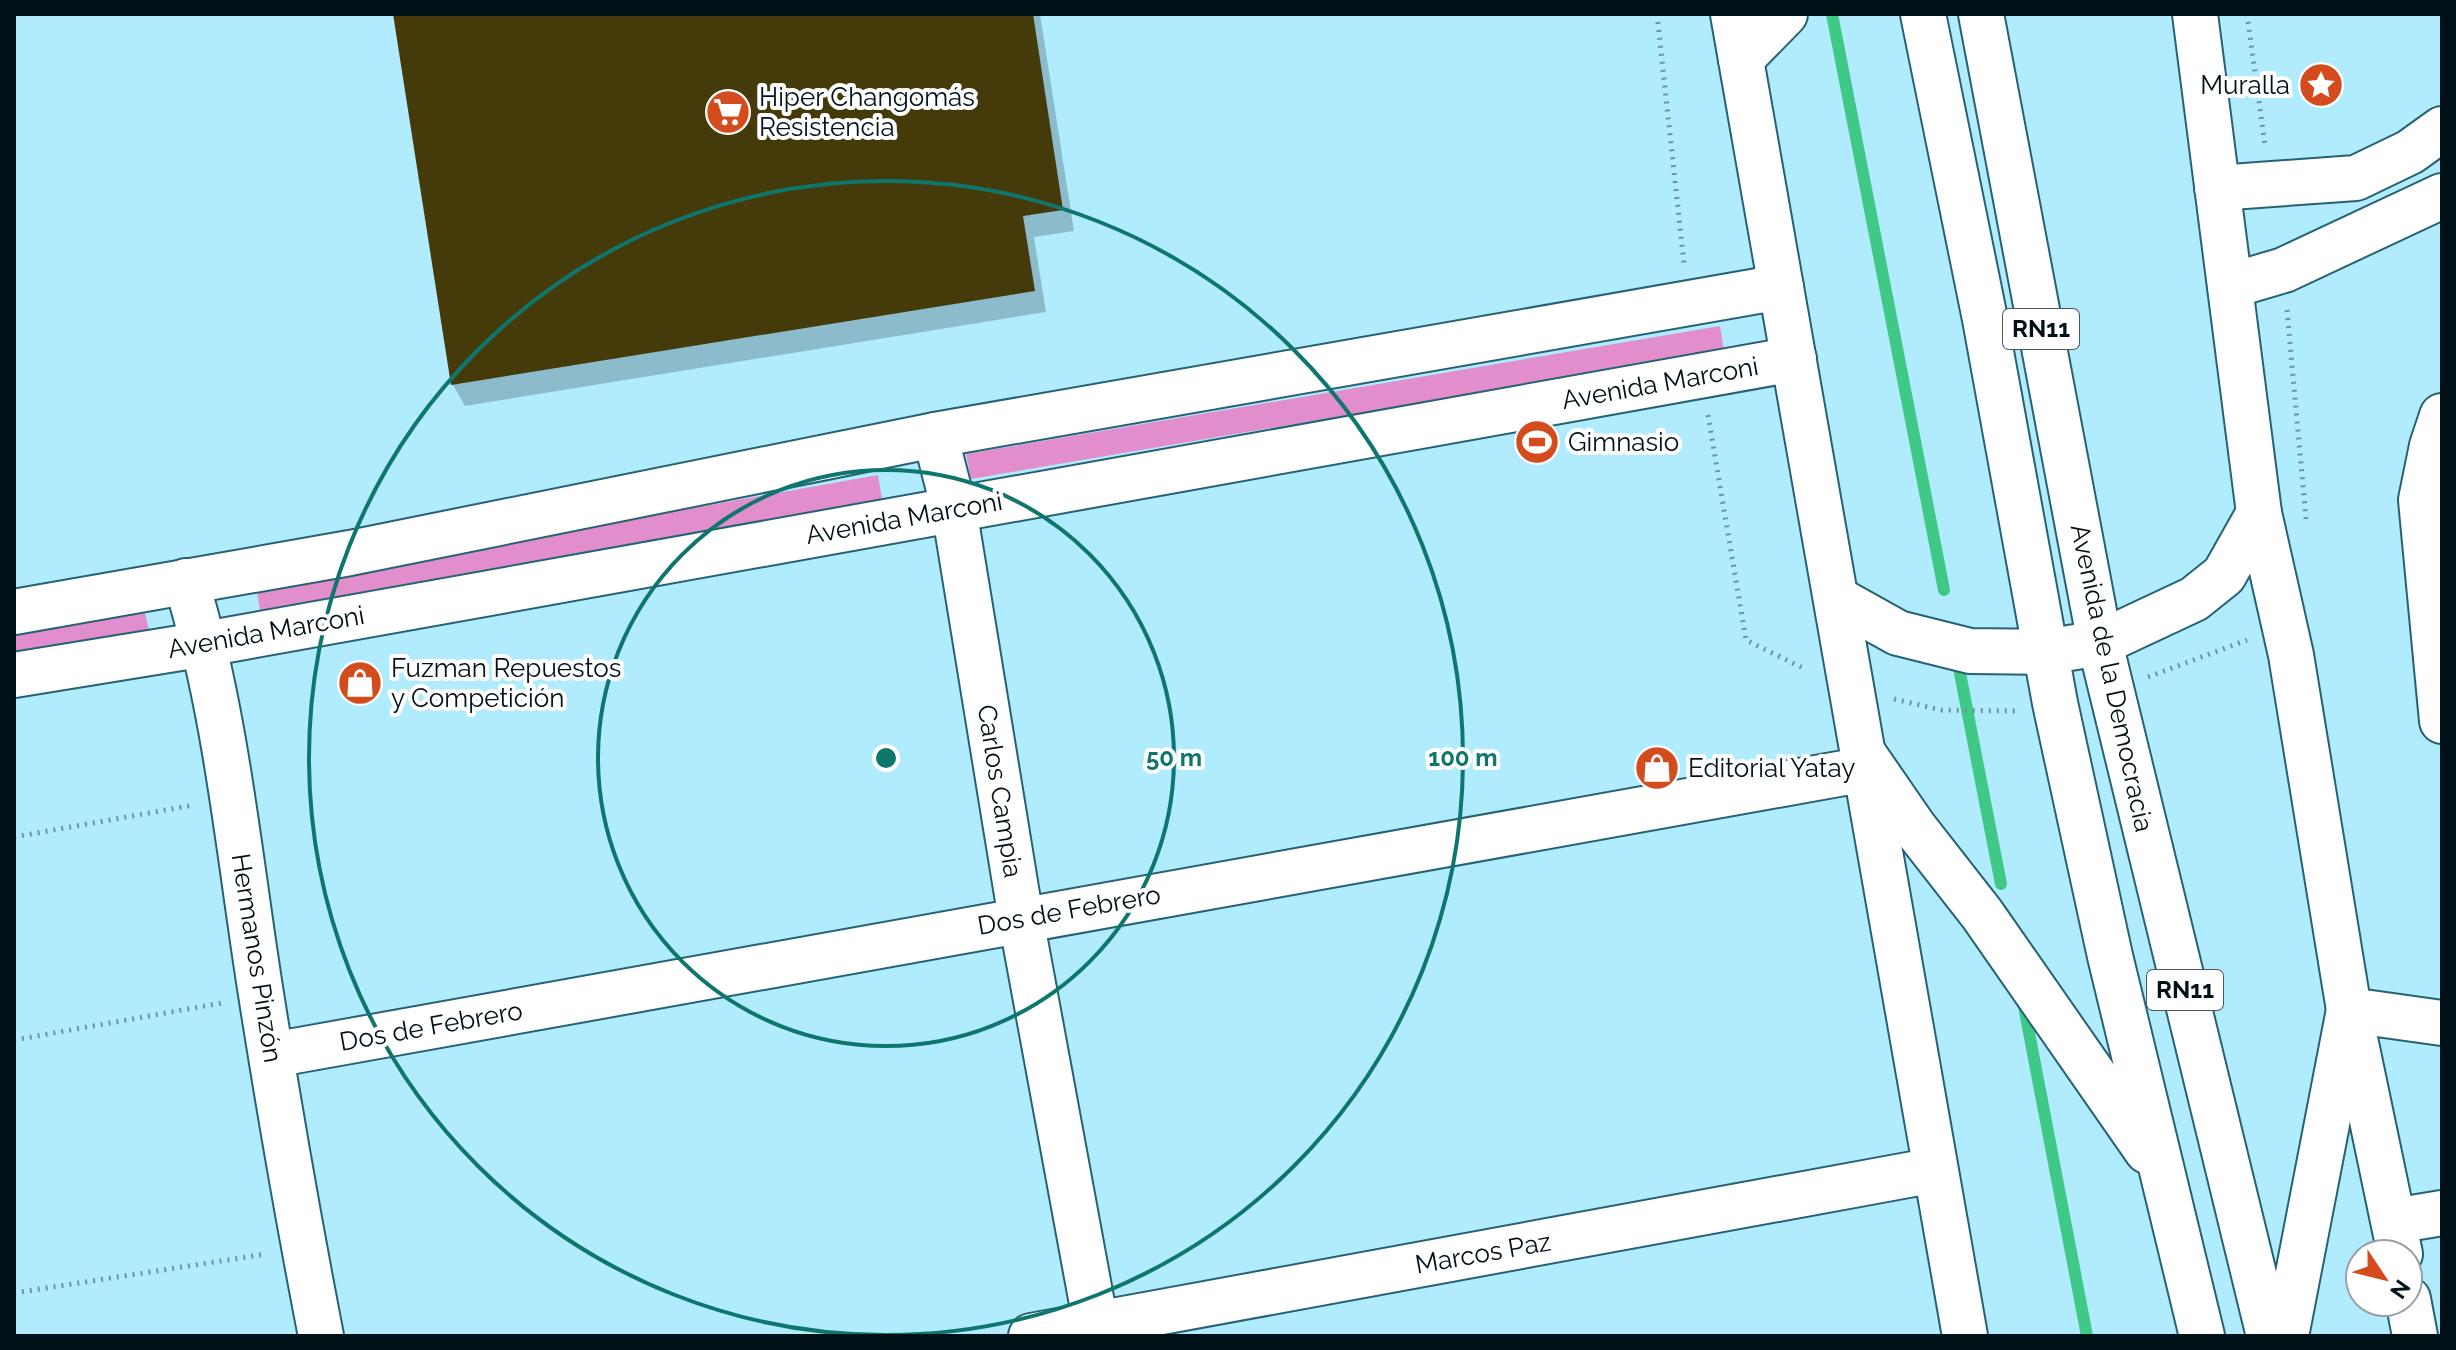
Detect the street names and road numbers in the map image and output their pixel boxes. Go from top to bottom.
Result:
road number: RN11 [2003,309,2079,349]
street label: Avenida Marconi [1559,351,1761,415]
street label: Avenida Marconi [803,486,1005,550]
street label: Avenida de la Democracia [2065,521,2159,835]
street label: Avenida Marconi [165,600,367,664]
street label: Carlos Campia [972,702,1028,880]
street label: Hermanos Pinzón [226,851,288,1065]
street label: Dos de Febrero [975,879,1163,941]
road number: RN11 [2147,970,2223,1010]
street label: Dos de Febrero [337,995,525,1057]
street label: Marcos Paz [1413,1226,1553,1280]

